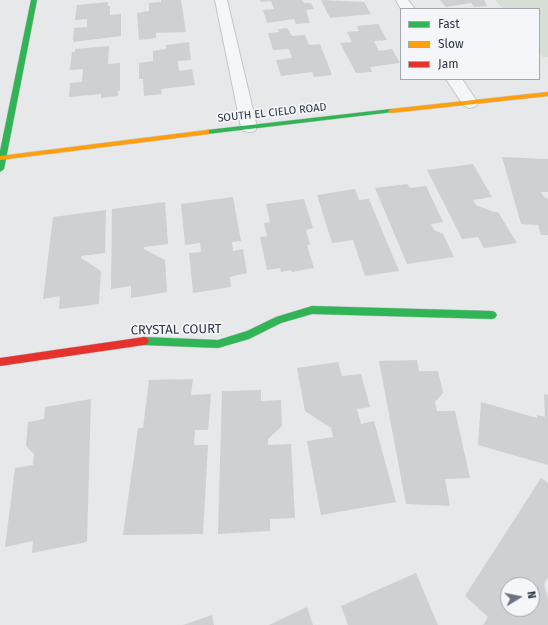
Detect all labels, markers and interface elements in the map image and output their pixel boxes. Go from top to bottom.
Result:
legend [400,8,540,80]
text: Fast [438,17,460,31]
text: Slow [438,37,464,51]
text: Jam [438,57,458,71]
street label: SOUTH EL CIELO ROAD [217,101,327,125]
street label: CRYSTAL COURT [130,321,222,339]
north arrow [500,577,540,617]
text: N [524,590,538,600]

